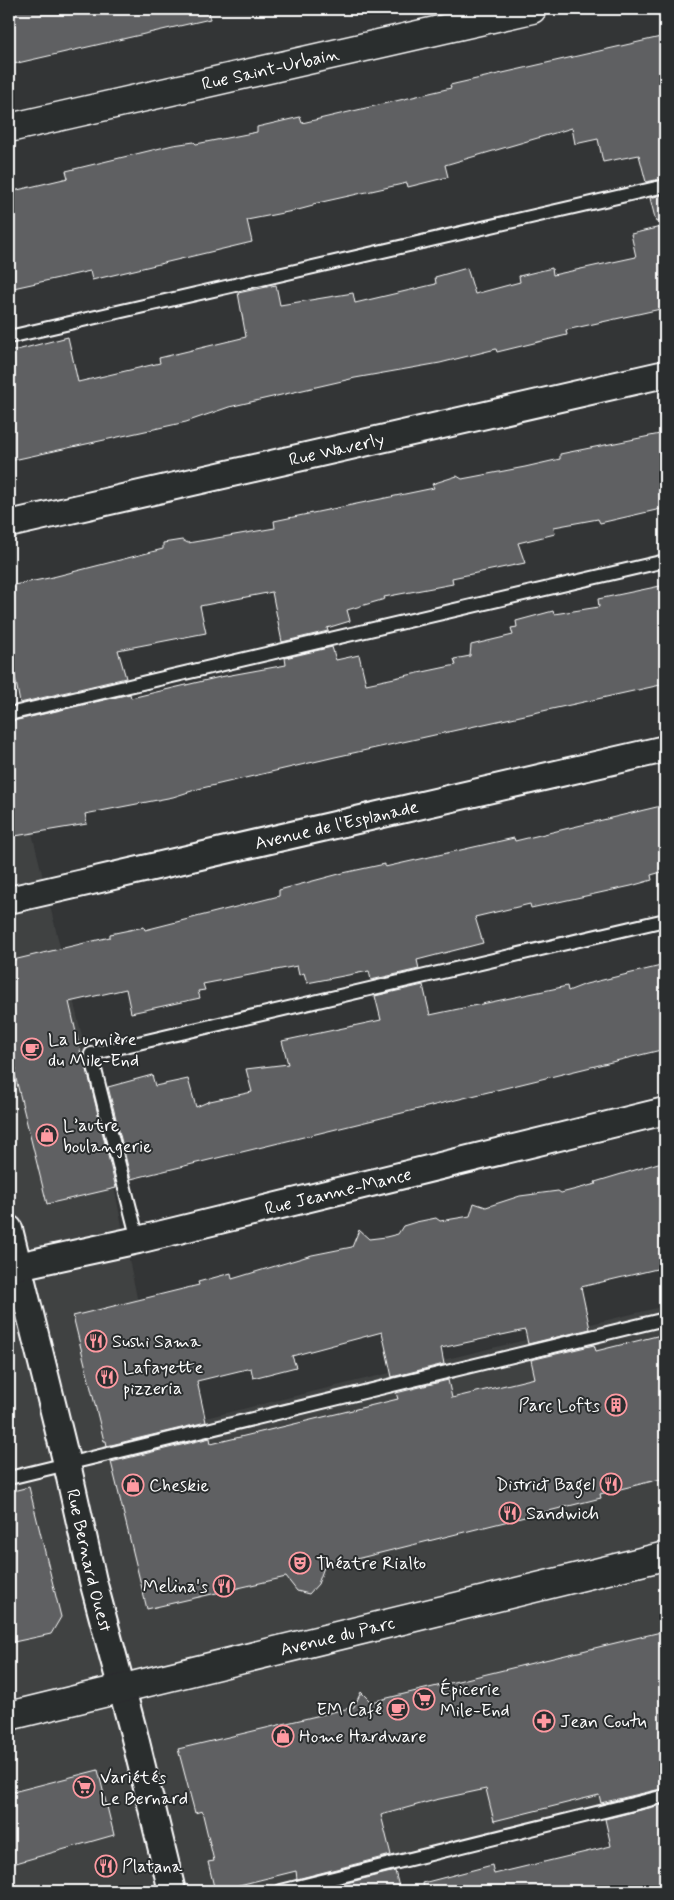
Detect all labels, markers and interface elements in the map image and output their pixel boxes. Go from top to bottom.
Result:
street label: Rue Saint-Urbain [200,42,341,97]
street label: Rue Waverly [287,428,387,473]
street label: Avenue de l'Esplanade [253,795,421,856]
place label: La Lumière du Mile-End [48,1028,139,1073]
cafe icon: La Lumière du Mile-End [20,1037,44,1061]
place label: L’autre boulangerie [63,1114,152,1159]
shop icon: L’autre boulangerie [35,1123,59,1147]
street label: Rue Jeanne-Mance [263,1162,414,1222]
restaurant icon: Sushi Sama [84,1329,108,1353]
place label: Sushi Sama [112,1330,201,1354]
place label: Lafayette pizzeria [123,1356,204,1401]
restaurant icon: Lafayette pizzeria [95,1365,119,1389]
building icon: Parc Lofts [604,1393,628,1417]
place label: Parc Lofts [518,1394,600,1418]
restaurant icon: District Bagel [599,1472,623,1496]
shop icon: Cheskie [121,1473,145,1497]
place label: District Bagel [496,1473,595,1499]
place label: Cheskie [149,1474,209,1498]
street label: Rue Bernard Ouest [60,1487,117,1635]
restaurant icon: Sandwich [498,1501,522,1525]
place label: Sandwich [526,1502,599,1526]
theatre icon: Théatre Rialto [288,1551,312,1575]
place label: Théatre Rialto [316,1552,426,1576]
restaurant icon: Melina's [212,1574,236,1598]
place label: Melina's [143,1575,208,1599]
street label: Avenue du Parc [278,1611,397,1662]
place label: Épicerie Mile-End [440,1678,510,1723]
supermarket icon: Épicerie Mile-End [412,1687,436,1711]
cafe icon: EM Café [386,1697,410,1721]
place label: EM Café [317,1698,382,1722]
pharmacy icon: Jean Coutu [532,1709,556,1733]
place label: Jean Coutu [560,1710,647,1734]
shop icon: Home Hardware [271,1724,295,1748]
place label: Home Hardware [299,1725,427,1749]
place label: Variétés Le Bernard [100,1766,188,1811]
supermarket icon: Variétés Le Bernard [72,1775,96,1799]
restaurant icon: Platana [94,1854,118,1878]
place label: Platana [122,1855,183,1879]

